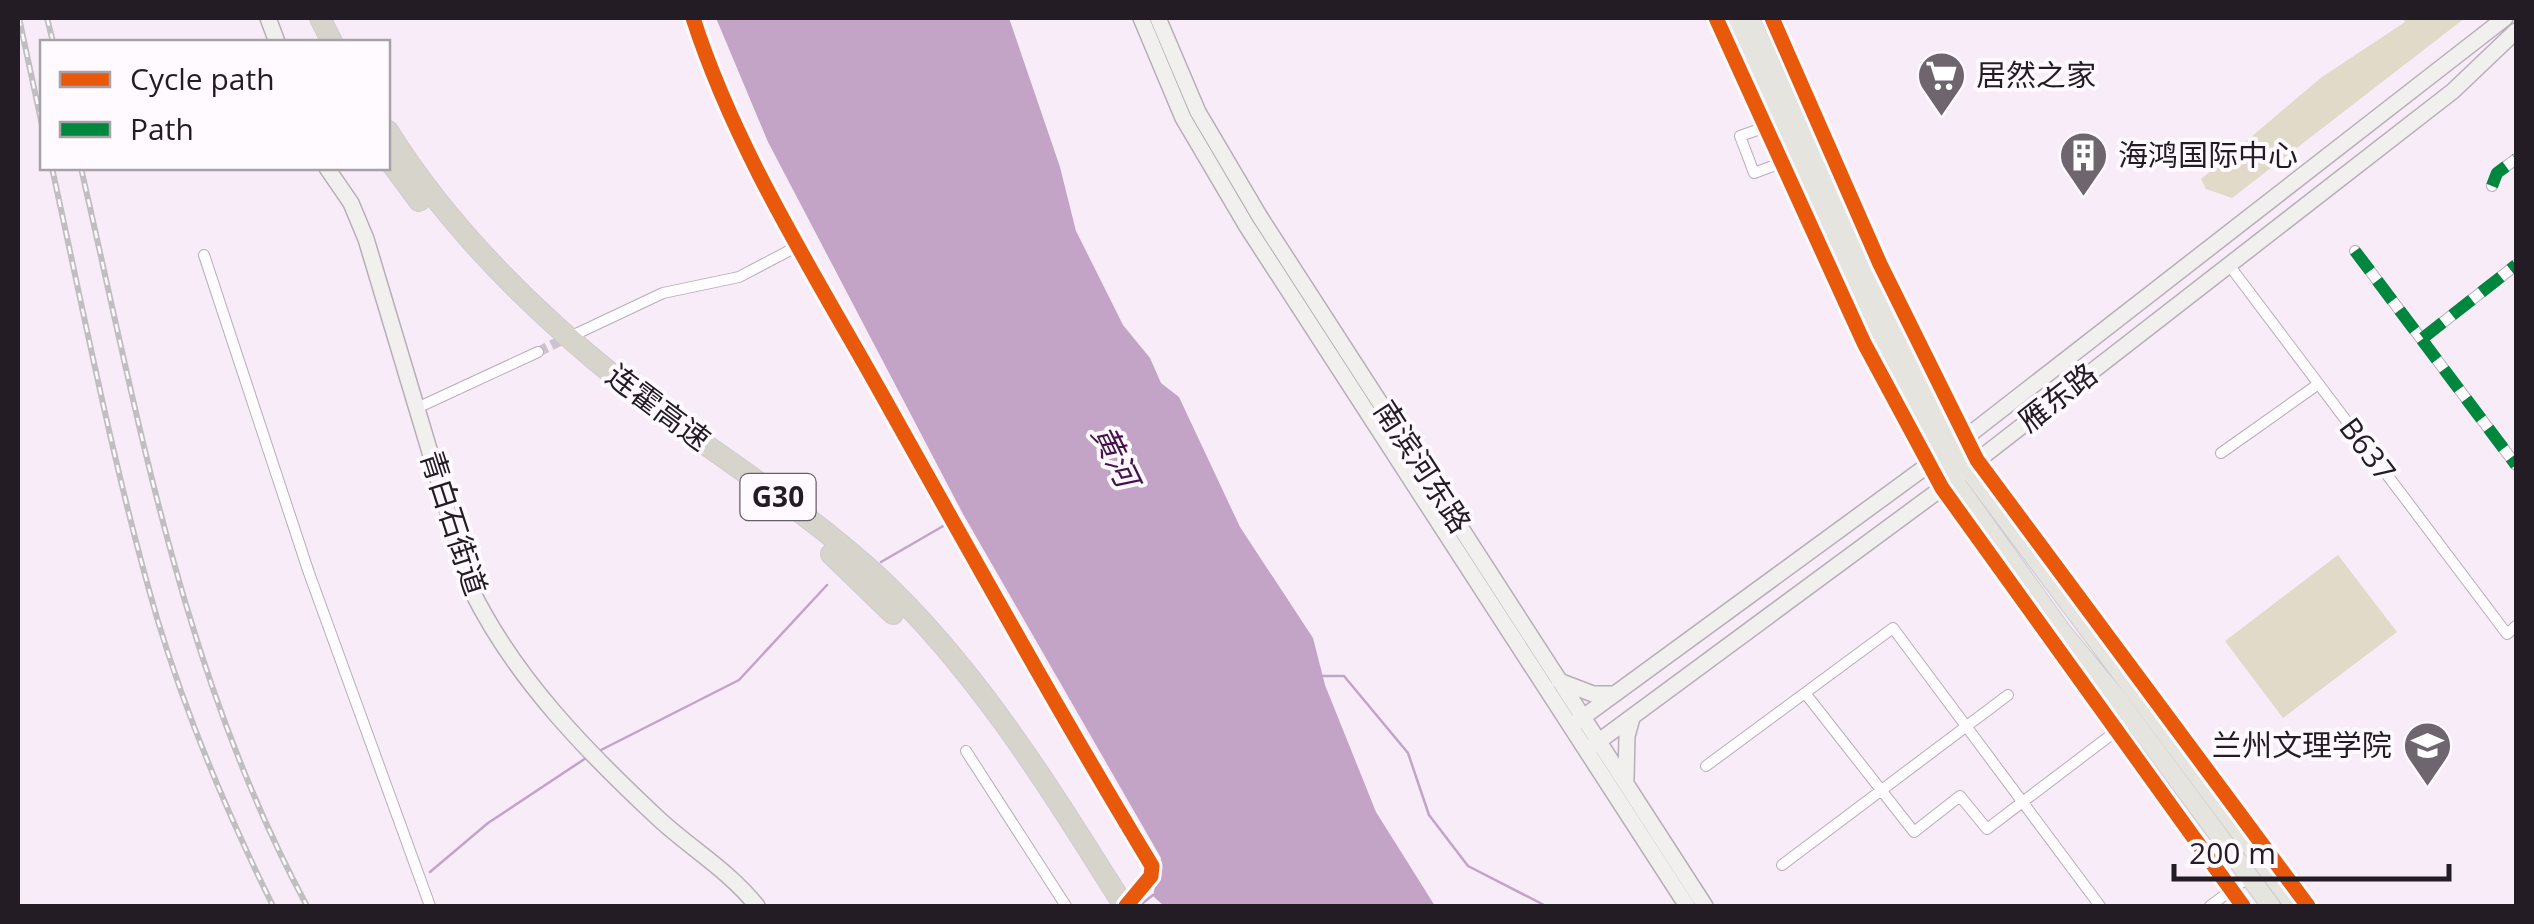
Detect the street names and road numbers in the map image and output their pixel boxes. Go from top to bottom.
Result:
street label: 雁东路 [2009,353,2105,441]
street label: 连霍高速 [599,354,719,459]
street label: 南滨河东路 [1365,392,1481,540]
street label: B637 [2331,408,2406,490]
street label: 青白石街道 [412,445,497,600]
road number: G30 [740,474,816,520]

